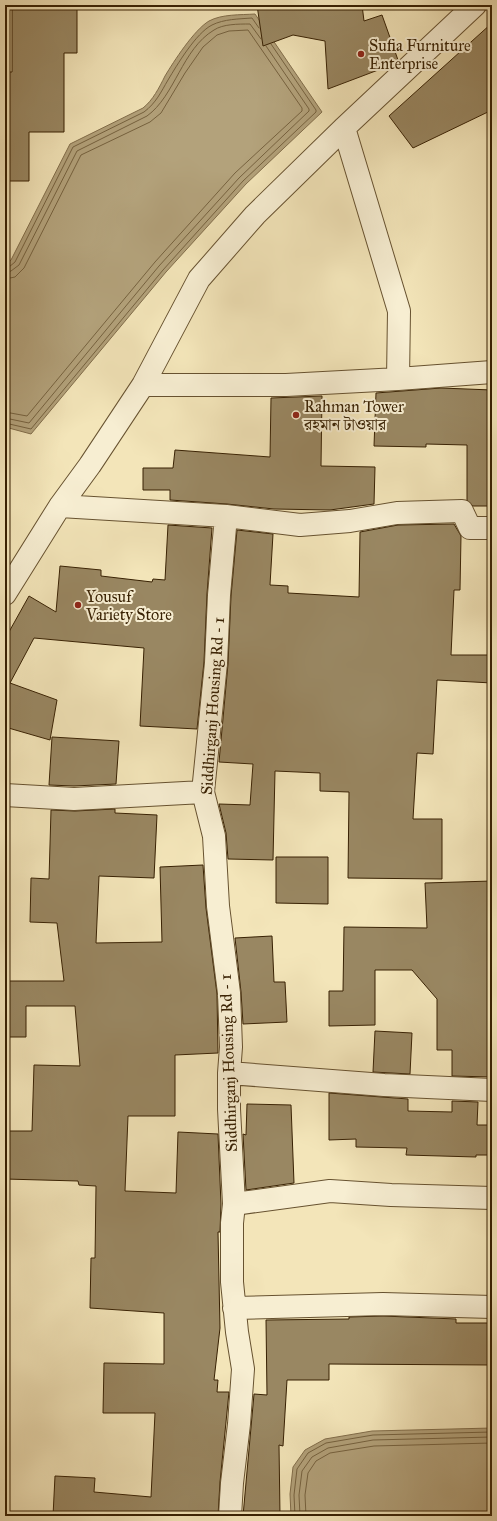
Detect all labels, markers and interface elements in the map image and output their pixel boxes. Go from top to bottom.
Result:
place label: Sufia Furniture Enterprise [369,36,471,73]
marker: Sufia Furniture Enterprise [356,49,366,59]
place label: Rahman Tower রহমান টাওয়ার [303,397,404,434]
marker: Rahman Tower রহমান টাওয়ার [291,410,301,420]
place label: Yousuf Variety Store [85,587,172,624]
marker: Yousuf Variety Store [73,600,83,610]
street label: Siddhirganj Housing Rd - 1 [197,616,229,796]
street label: Siddhirganj Housing Rd - 1 [216,974,242,1152]

